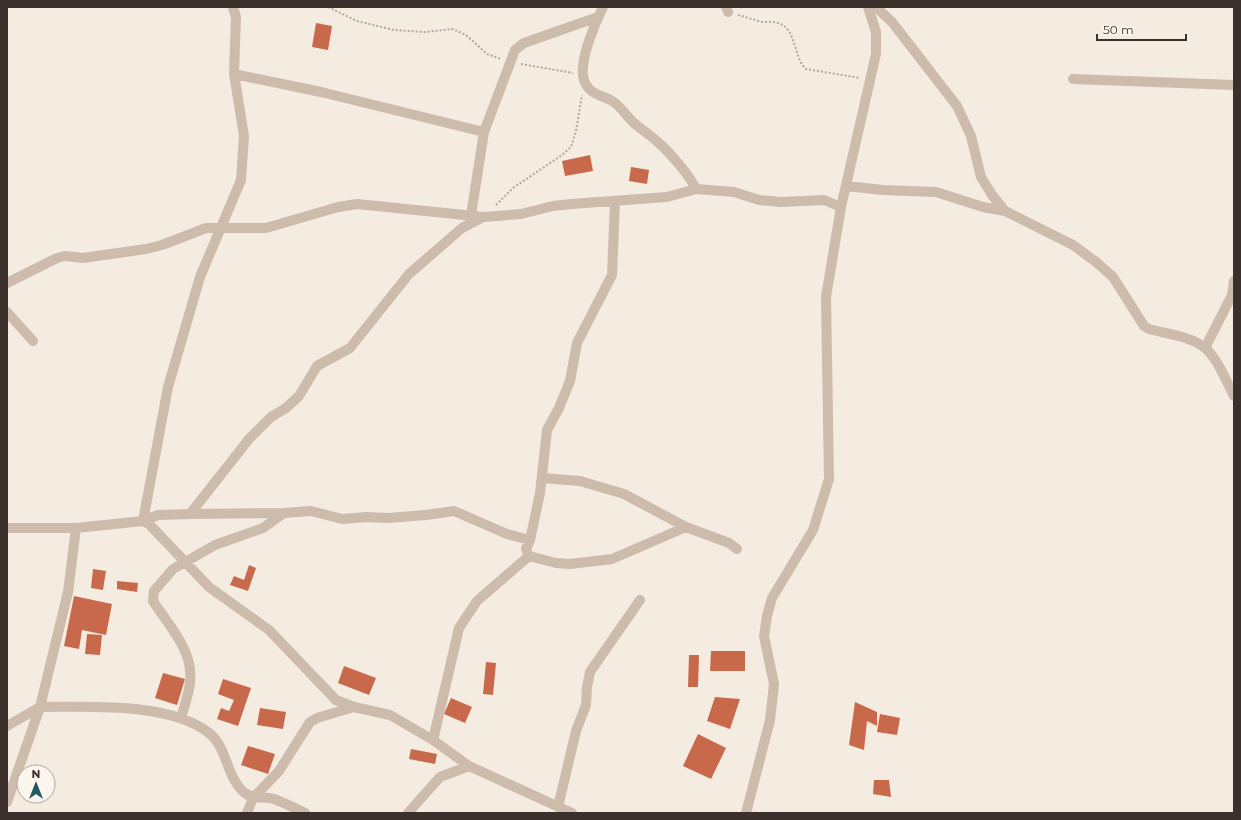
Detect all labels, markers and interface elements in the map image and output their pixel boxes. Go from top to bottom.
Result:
scale bar [1097,16,1186,42]
text: 50 m [1103,22,1134,37]
north arrow [16,764,56,804]
text: N [32,767,40,781]

